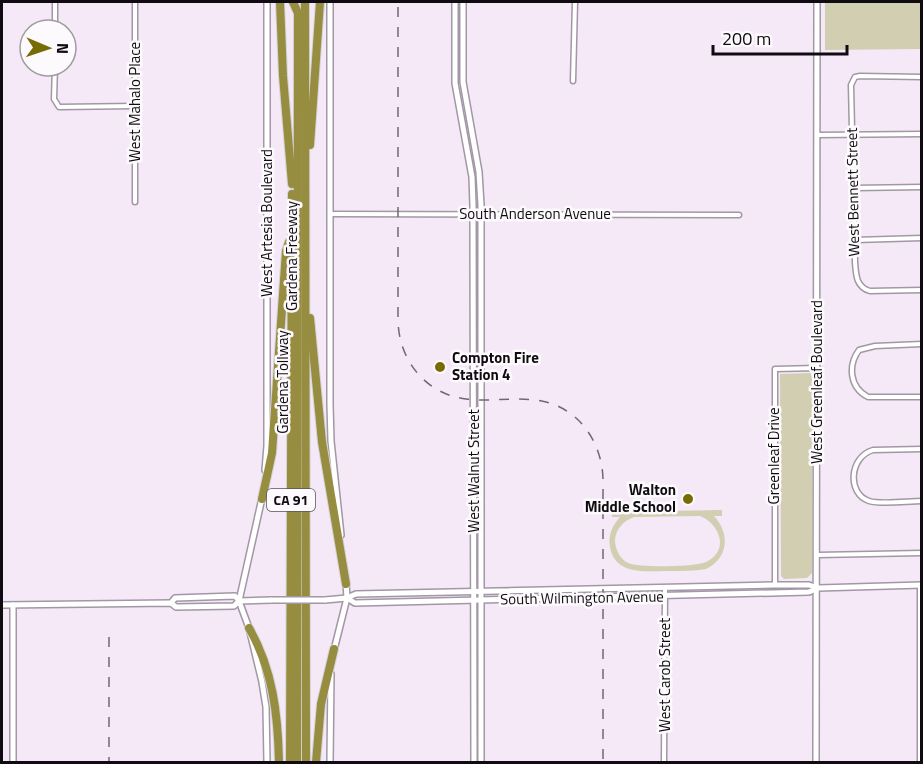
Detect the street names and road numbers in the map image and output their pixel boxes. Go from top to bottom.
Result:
street label: West Mahalo Place [123,42,146,162]
street label: West Bennett Street [840,127,865,257]
street label: West Artesia Boulevard [255,149,278,297]
street label: Gardena Freeway [280,201,303,311]
street label: South Anderson Avenue [459,202,611,225]
street label: West Greenleaf Boulevard [805,300,828,464]
street label: Gardena Tollway [271,330,294,434]
street label: Greenleaf Drive [762,407,785,505]
street label: West Walnut Street [462,409,485,533]
road number: CA 91 [267,489,315,511]
street label: South Wilmington Avenue [500,585,664,610]
street label: West Carob Street [653,617,676,732]

